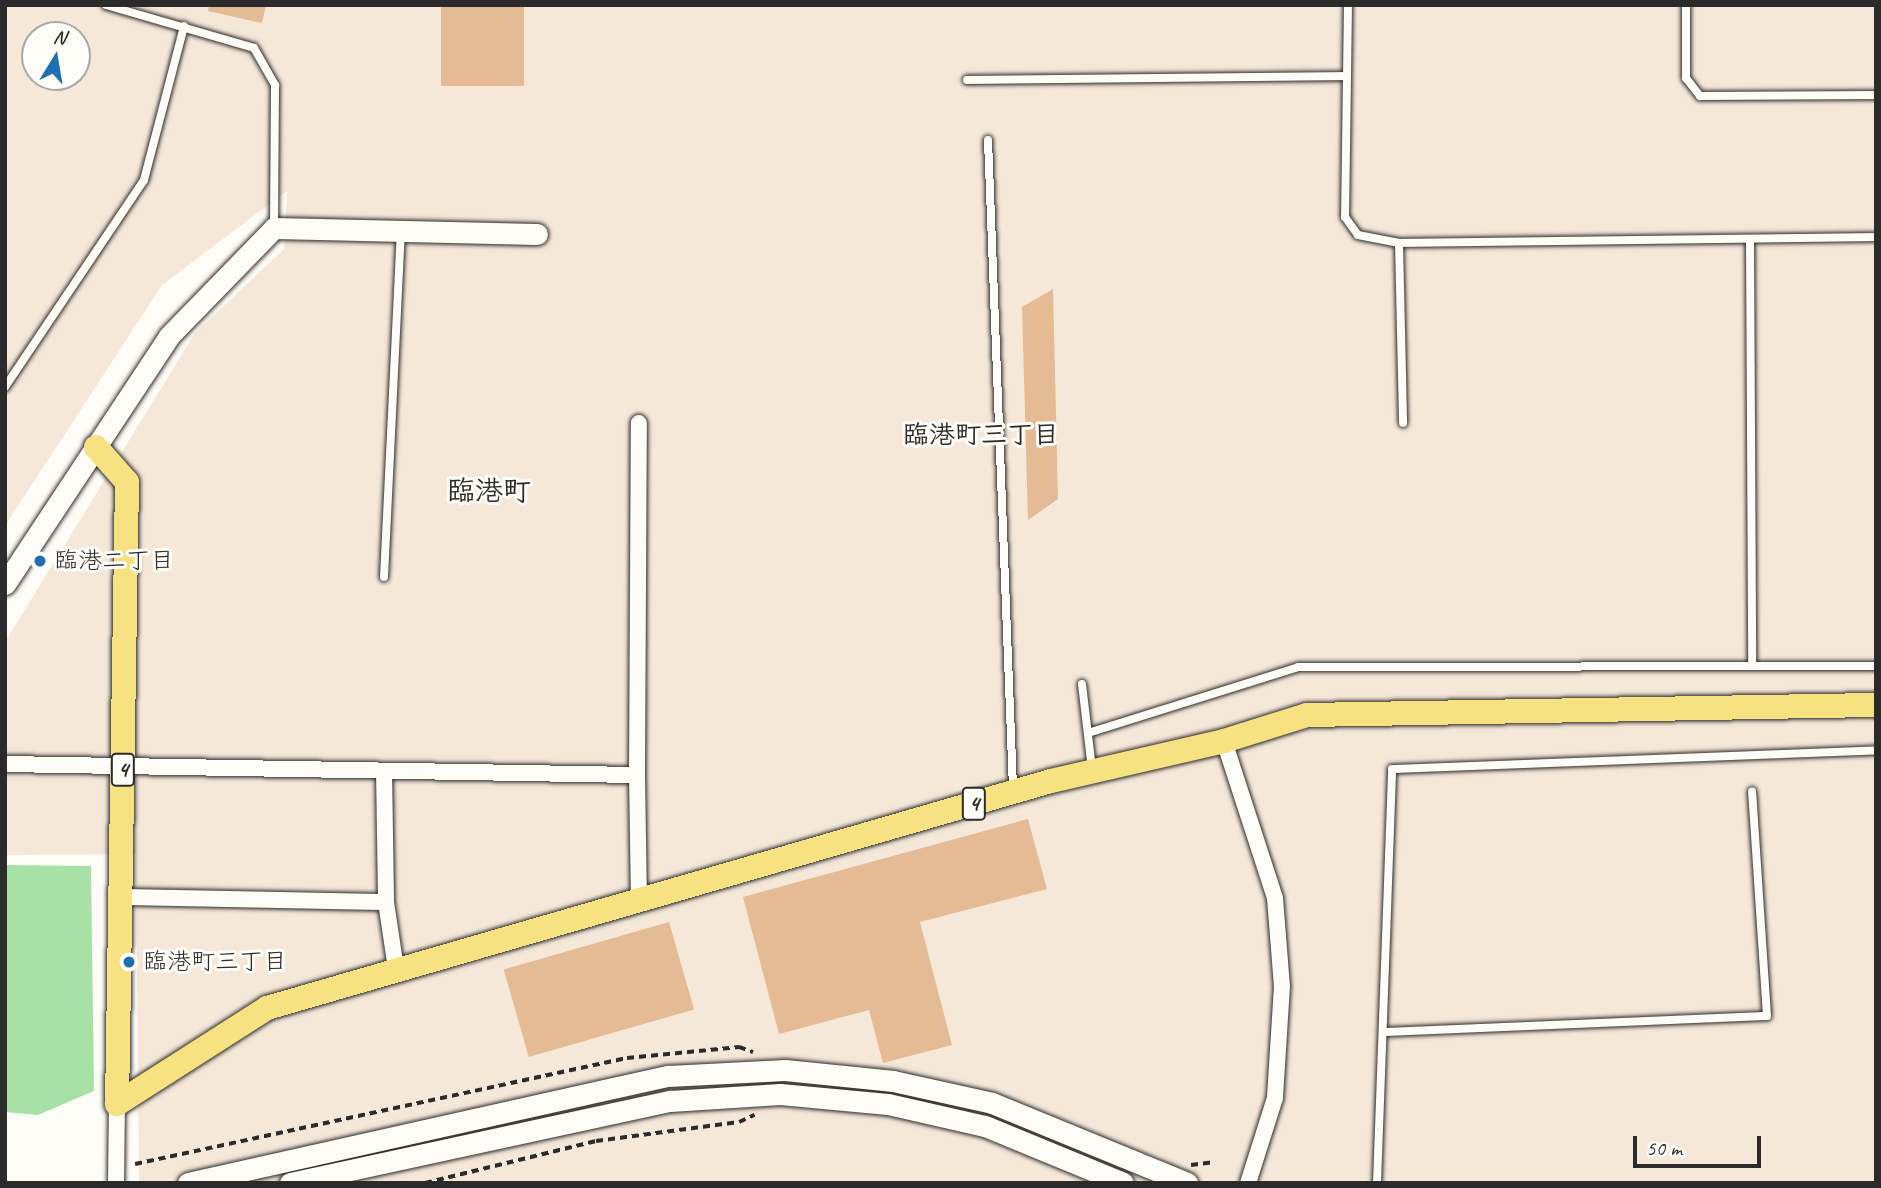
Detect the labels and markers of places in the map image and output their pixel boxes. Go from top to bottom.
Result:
place label: 臨港二丁目 [54,547,174,575]
marker: 臨港二丁目 [32,553,48,569]
place label: 臨港町三丁目 [143,948,287,976]
marker: 臨港町三丁目 [121,954,137,970]

